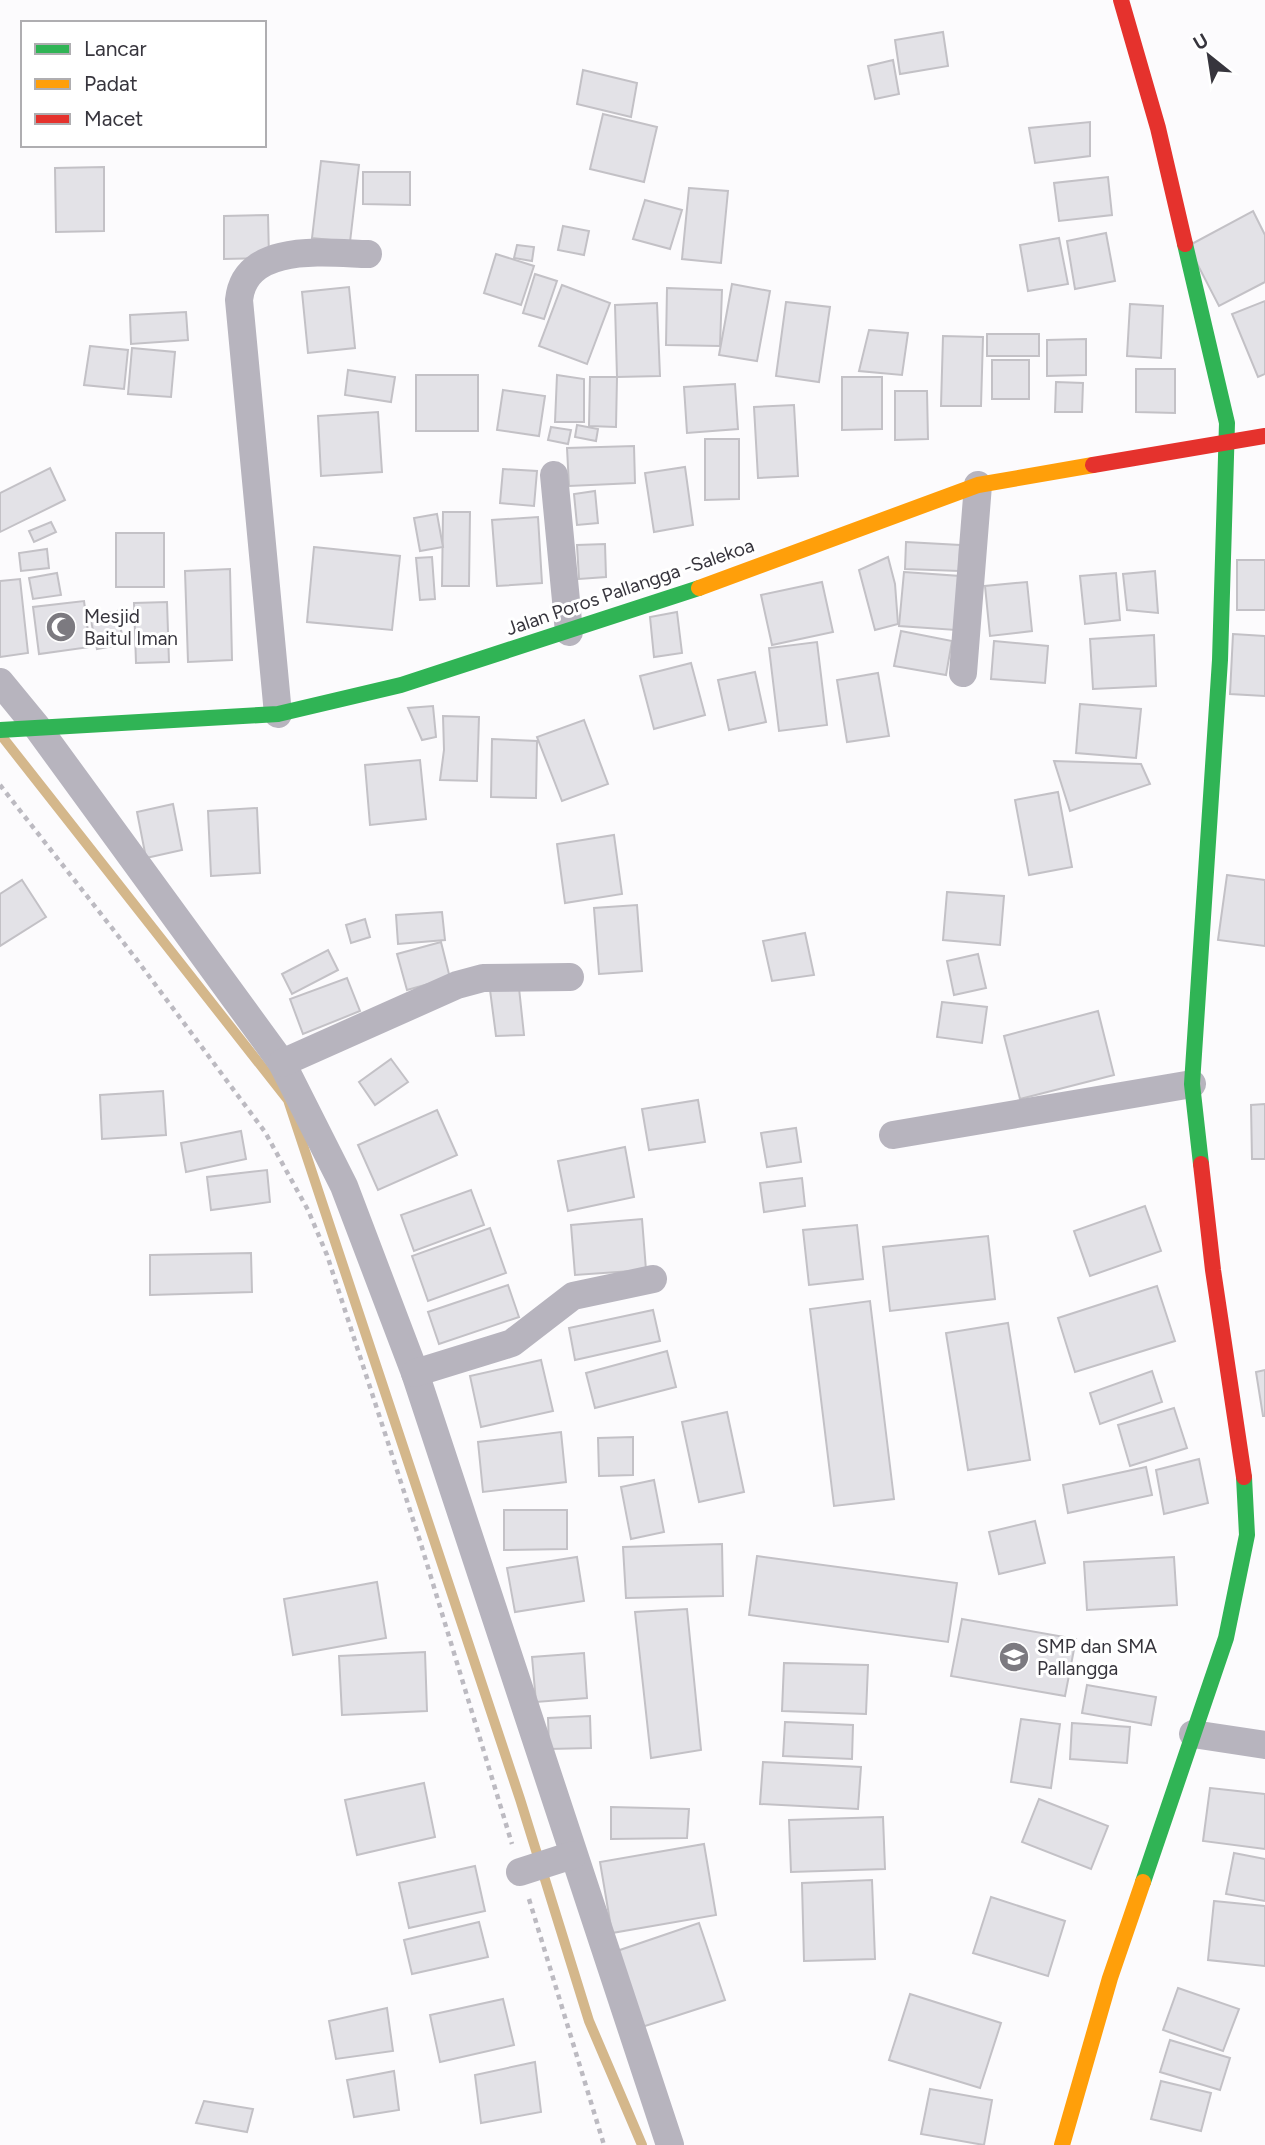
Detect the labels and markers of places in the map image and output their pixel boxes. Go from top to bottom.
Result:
place label: Mesjid Baitul Iman [84,605,178,650]
mosque icon: Mesjid Baitul Iman [44,610,78,644]
place label: SMP dan SMA Pallangga [1037,1635,1157,1680]
school or university icon: SMP dan SMA Pallangga [997,1640,1031,1674]

